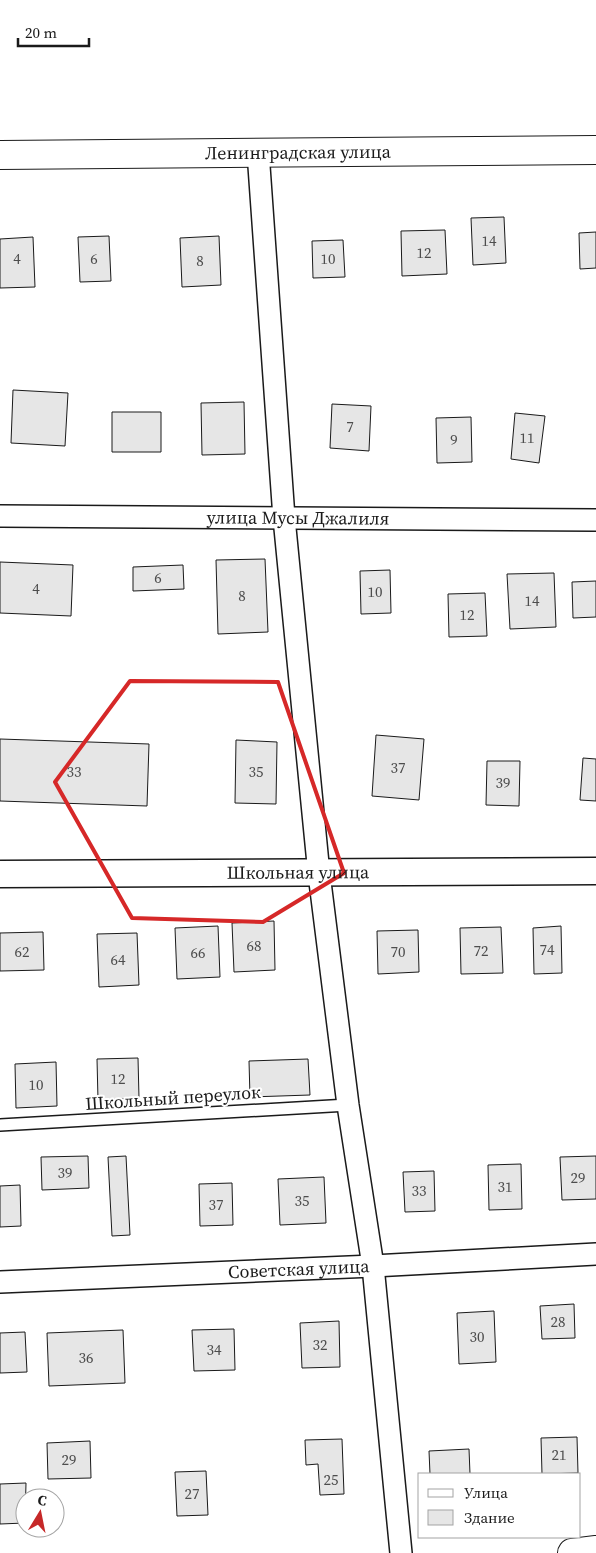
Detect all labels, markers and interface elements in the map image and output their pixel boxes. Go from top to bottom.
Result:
scale bar [18,15,89,47]
text: 20 m [25,22,57,43]
street label: Ленинградская улица [205,139,392,165]
house number: 14 [481,230,497,251]
house number: 12 [416,242,432,263]
house number: 4 [13,248,21,269]
house number: 6 [90,248,98,269]
house number: 10 [320,248,336,269]
house number: 8 [196,250,204,271]
house number: 7 [346,416,354,437]
house number: 11 [519,427,535,448]
house number: 9 [450,429,458,450]
street label: улица Мусы Джалиля [207,504,389,531]
house number: 6 [154,567,162,588]
house number: 4 [32,578,40,599]
house number: 10 [367,581,383,602]
house number: 8 [238,585,246,606]
house number: 14 [524,590,540,611]
house number: 12 [459,604,475,625]
house number: 37 [390,757,406,778]
house number: 33 [66,761,82,782]
house number: 35 [248,761,264,782]
house number: 39 [495,772,511,793]
street label: Школьная улица [227,859,370,885]
house number: 68 [246,935,262,956]
house number: 74 [539,939,555,960]
house number: 72 [473,940,489,961]
house number: 62 [14,941,30,962]
house number: 70 [390,941,406,962]
house number: 66 [190,942,206,963]
house number: 64 [110,949,126,970]
house number: 12 [110,1068,126,1089]
house number: 10 [28,1074,44,1095]
street label: Школьный переулок [84,1079,262,1116]
house number: 39 [57,1162,73,1183]
house number: 29 [570,1167,586,1188]
house number: 31 [497,1176,513,1197]
house number: 33 [411,1180,427,1201]
house number: 35 [294,1190,310,1211]
house number: 37 [208,1194,224,1215]
street label: Советская улица [228,1253,371,1284]
house number: 28 [550,1311,566,1332]
house number: 30 [469,1326,485,1347]
house number: 32 [312,1334,328,1355]
house number: 34 [206,1339,222,1360]
house number: 36 [78,1347,94,1368]
house number: 21 [551,1444,567,1465]
house number: 29 [61,1449,77,1470]
house number: 25 [323,1469,339,1490]
legend [418,1473,581,1538]
text: Улица [464,1482,508,1503]
house number: 27 [184,1483,200,1504]
north arrow [15,1488,65,1538]
text: С [36,1490,49,1511]
text: Здание [464,1507,515,1528]

